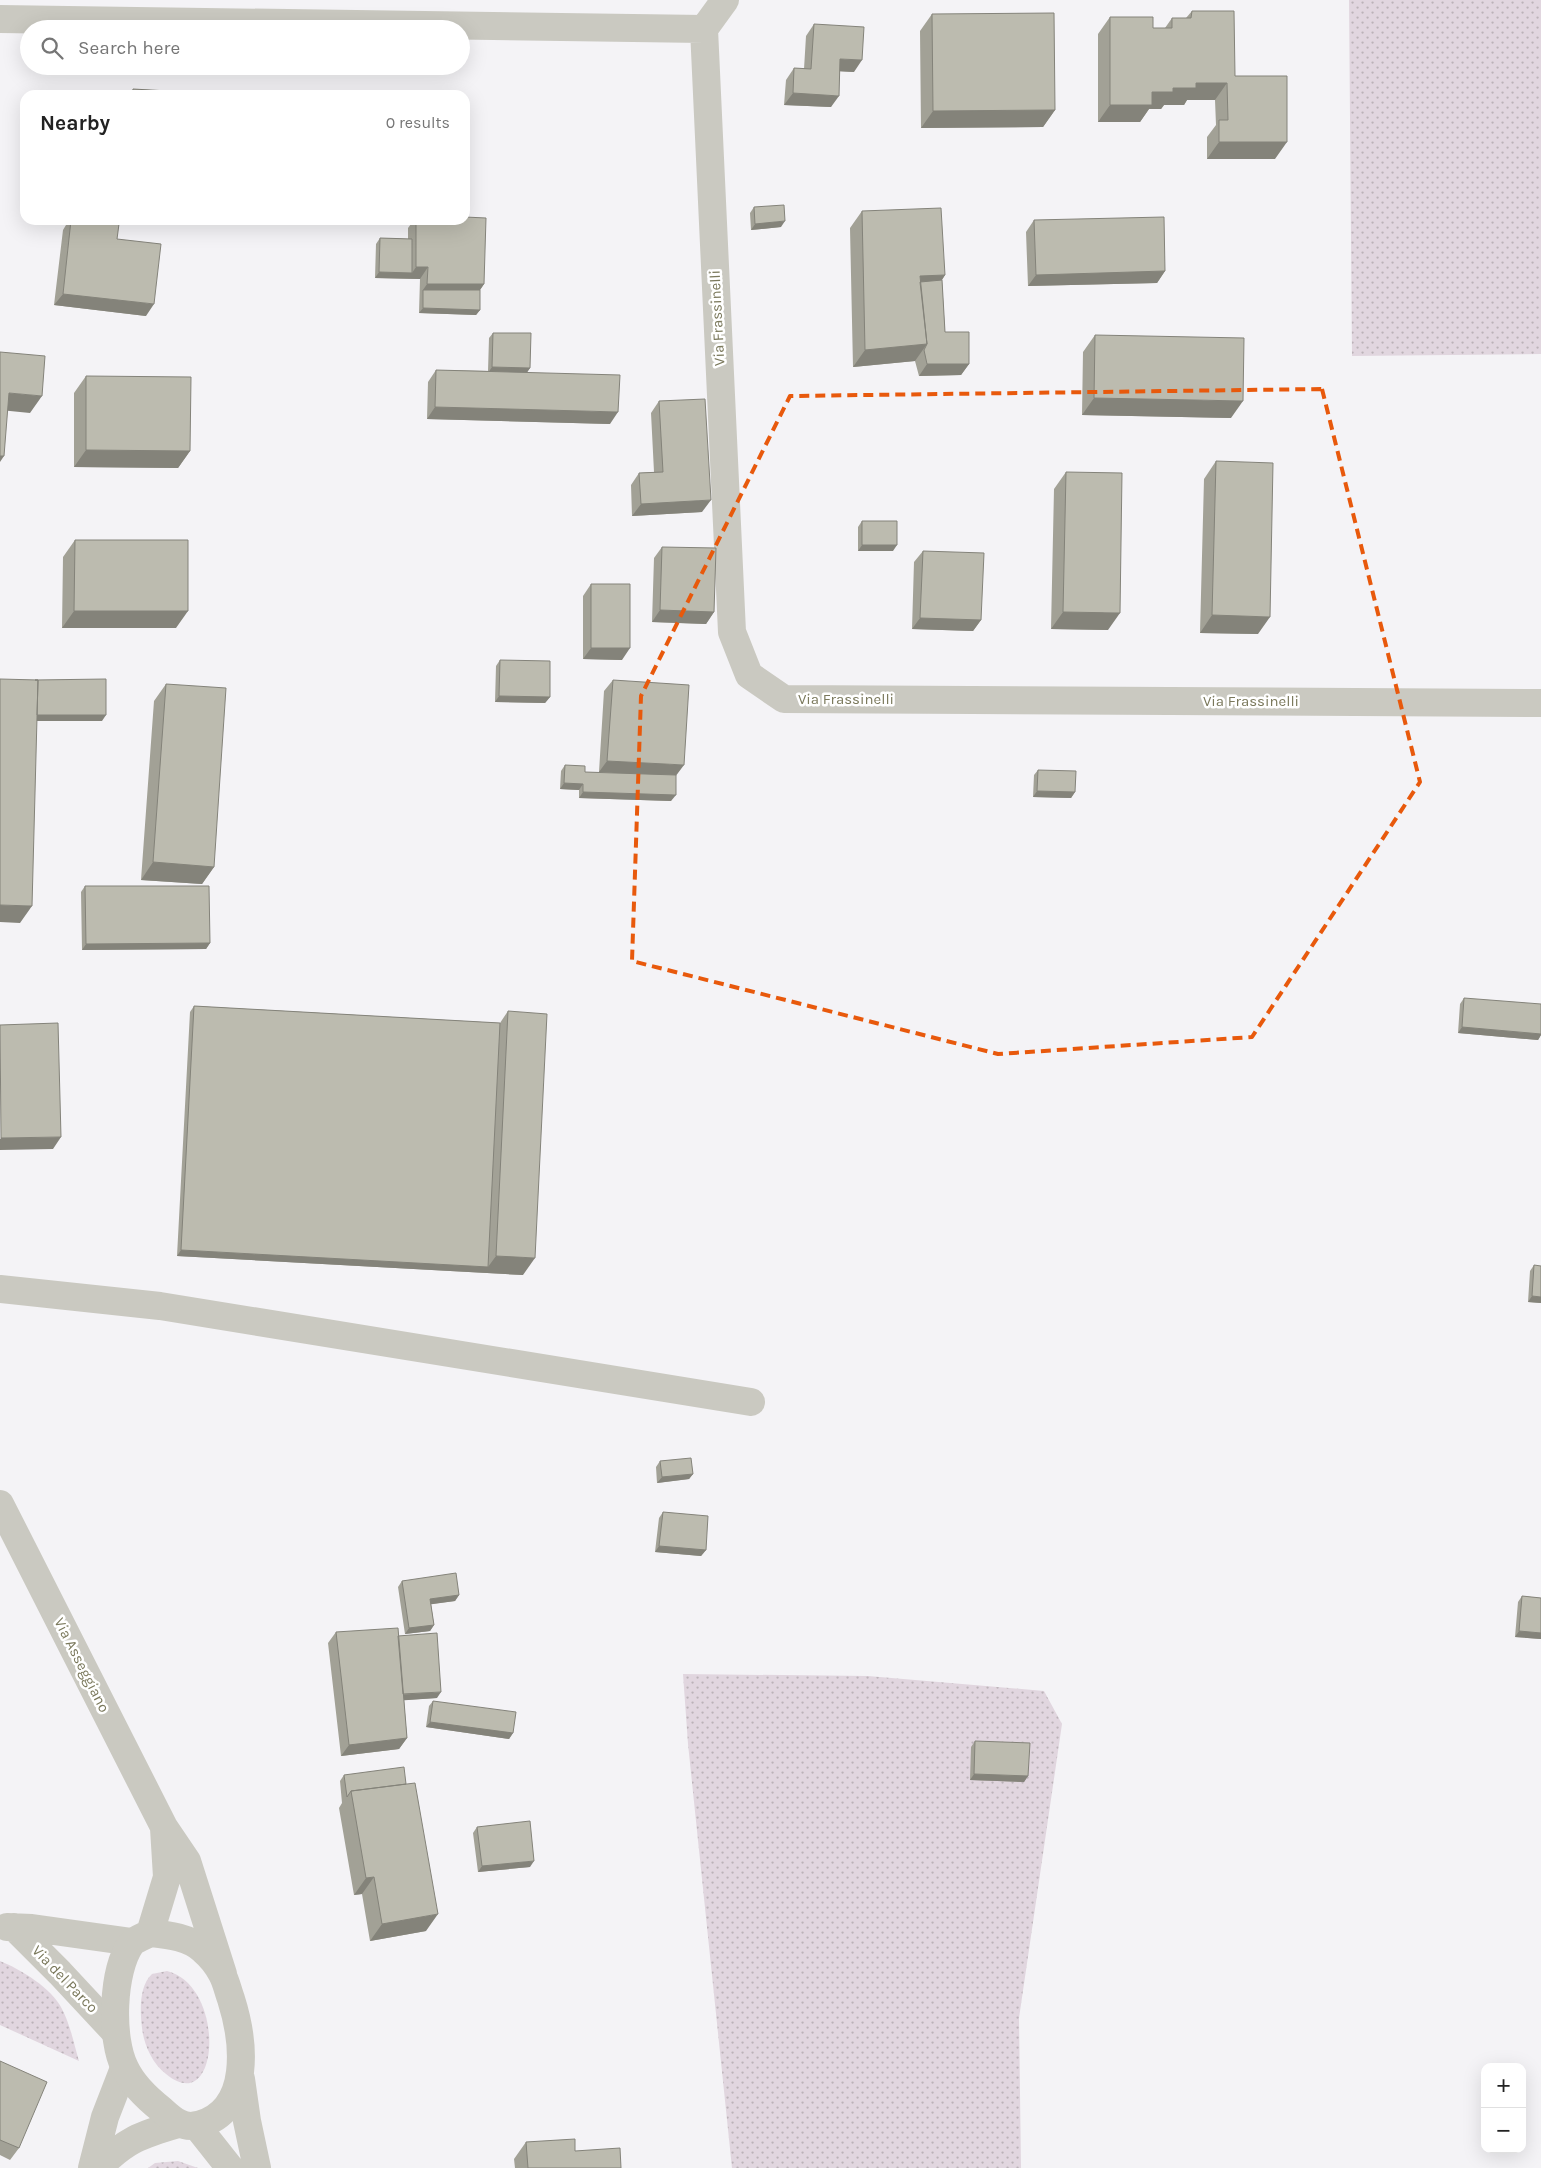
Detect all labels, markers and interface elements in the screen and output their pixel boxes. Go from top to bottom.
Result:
search box [20,20,470,75]
icon: search [38,34,66,62]
text: Search here [78,37,180,59]
text: Nearby [40,111,110,135]
text: 0 results [386,113,450,132]
street label: Via Frassinelli [705,270,729,366]
street label: Via Frassinelli [798,690,894,708]
street label: Via Frassinelli [1203,692,1299,710]
street label: Via Asseggiano [50,1615,114,1715]
street label: Via del Parco [28,1941,102,2017]
map controls [1481,2063,1526,2153]
button: + [1481,2063,1526,2108]
button: − [1481,2108,1526,2153]

